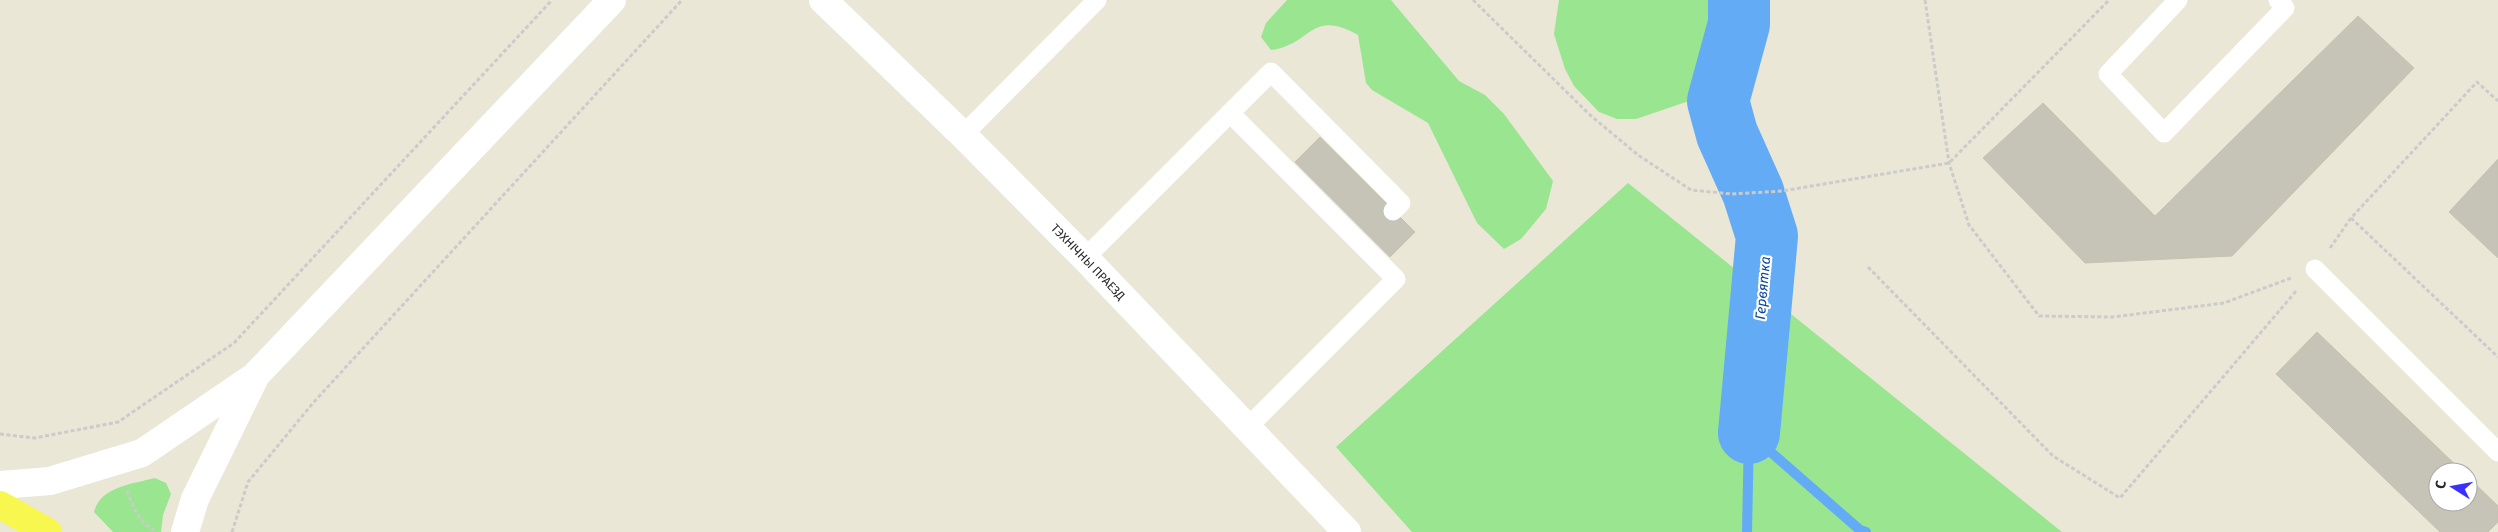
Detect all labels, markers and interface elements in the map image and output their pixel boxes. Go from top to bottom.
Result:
street label: ТЭХНІЧНЫ ПРАЕЗД [1048,221,1128,303]
water label: Гервятка [1752,256,1774,320]
north arrow [2428,462,2478,512]
text: С [2432,479,2450,490]

